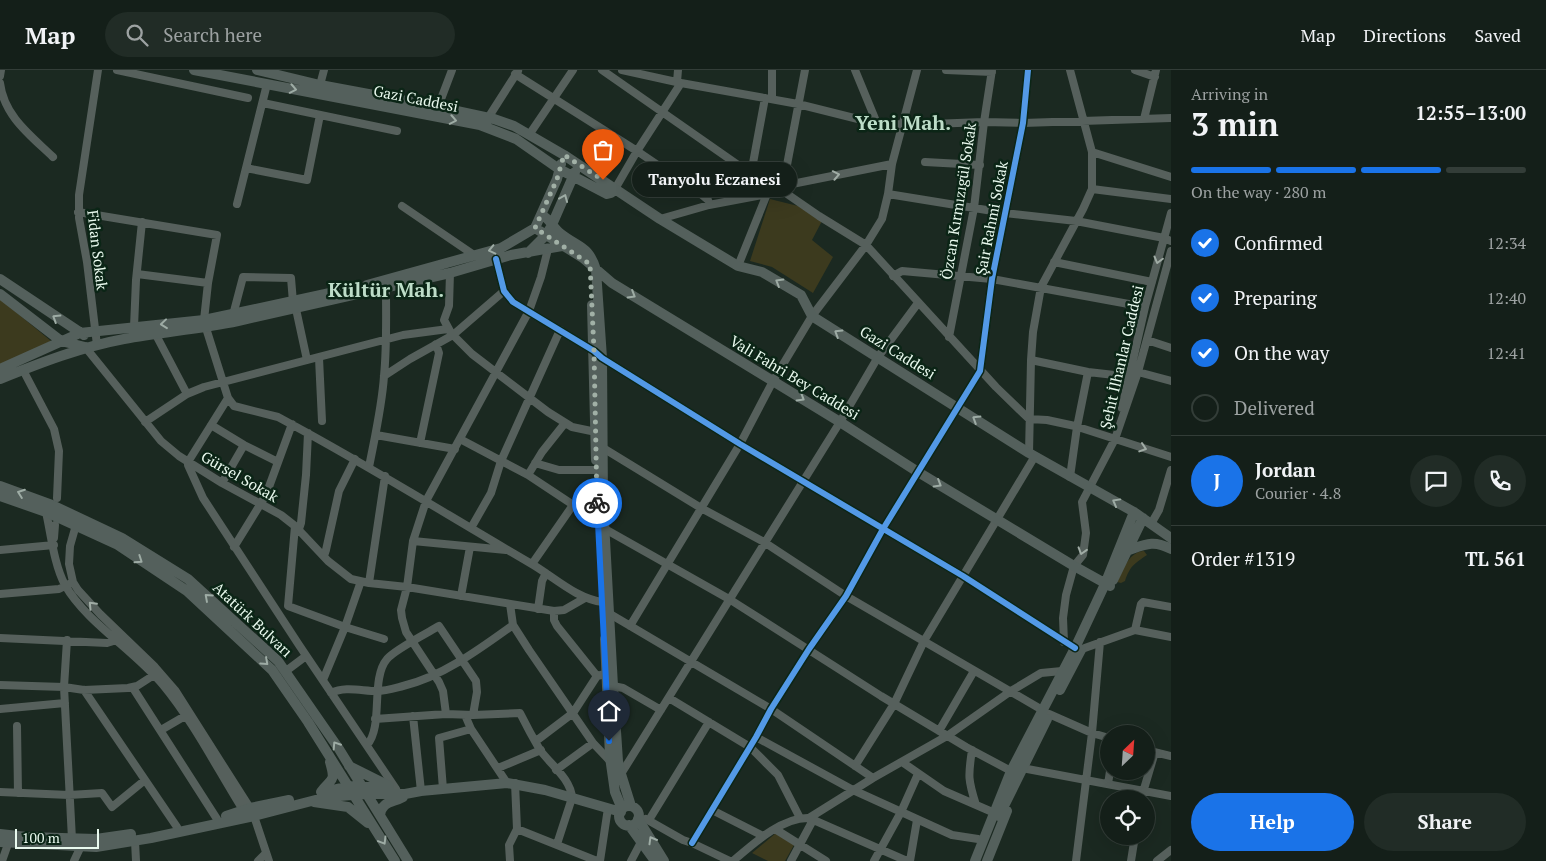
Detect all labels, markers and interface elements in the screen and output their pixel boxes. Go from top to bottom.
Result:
search box [105,12,455,57]
text: Map [25,19,75,51]
icon: search [123,21,151,49]
text: Search here [163,22,262,47]
text: Map [1300,23,1335,47]
text: Directions [1363,23,1446,47]
text: Saved [1474,23,1521,47]
street label: Gazi Caddesi [372,80,460,116]
text: Arriving in [1191,83,1268,105]
one-way arrow [289,84,298,94]
text: 12:55–13:00 [1415,100,1526,125]
text: 3 min [1191,103,1279,145]
district label: Yeni Mah. [855,109,951,136]
one-way arrow [449,114,457,124]
street label: Özcan Kırmızıgül Sokak [936,121,980,281]
pin [582,129,624,180]
icon: bag [589,136,617,164]
street label: Şair Rahmi Sokak [970,159,1012,277]
callout: Tanyolu Eczanesi [633,162,798,198]
text: Tanyolu Eczanesi [648,168,781,190]
one-way arrow [831,171,840,181]
text: On the way · 280 m [1191,181,1326,203]
one-way arrow [557,194,568,203]
street label: Fidan Sokak [83,209,113,291]
icon: check [1191,229,1219,257]
text: Confirmed [1234,230,1323,255]
text: 12:34 [1487,232,1526,254]
one-way arrow [488,244,497,255]
one-way arrow [1154,256,1164,264]
district label: Kültür Mah. [328,276,444,303]
one-way arrow [776,279,785,289]
street label: Şehit İlhanlar Caddesi [1095,283,1147,431]
icon: check [1191,284,1219,312]
text: Preparing [1234,285,1317,310]
text: 12:40 [1487,287,1526,309]
one-way arrow [627,289,636,299]
one-way arrow [53,314,62,324]
one-way arrow [159,318,167,329]
street label: Gazi Caddesi [856,321,940,383]
one-way arrow [835,329,844,339]
street label: Vali Fahri Bey Caddesi [726,330,864,424]
icon: check [1191,339,1219,367]
text: On the way [1234,340,1329,365]
text: 12:41 [1487,342,1526,364]
one-way arrow [795,391,804,401]
text: Delivered [1234,395,1315,420]
one-way arrow [972,416,982,425]
one-way arrow [1138,442,1147,452]
street label: Gürsel Sokak [198,446,283,506]
button: chat [1410,455,1462,507]
button: phone [1474,455,1526,507]
text: Jordan [1255,457,1316,482]
text: J [1214,468,1220,493]
courier [572,478,622,528]
one-way arrow [933,478,942,488]
text: Courier · 4.8 [1255,482,1341,504]
one-way arrow [17,489,26,499]
icon: bike [583,489,611,517]
one-way arrow [1112,498,1121,508]
one-way arrow [1078,546,1088,555]
text: Order #1319 [1191,546,1295,571]
text: TL 561 [1465,546,1526,571]
one-way arrow [134,553,143,563]
street label: Atatürk Bulvarı [209,577,297,661]
one-way arrow [204,594,213,603]
one-way arrow [89,602,98,611]
one-way arrow [259,656,268,665]
pin [588,690,630,741]
icon: home [595,697,623,725]
north arrow [1100,725,1155,780]
map controls [1100,725,1155,845]
one-way arrow [333,741,342,751]
button: locate [1100,790,1155,845]
button: Help [1191,793,1354,851]
button: Share [1364,793,1526,851]
scale bar [15,826,99,849]
text: 100 m [22,828,60,847]
one-way arrow [377,836,387,845]
one-way arrow [648,836,658,845]

